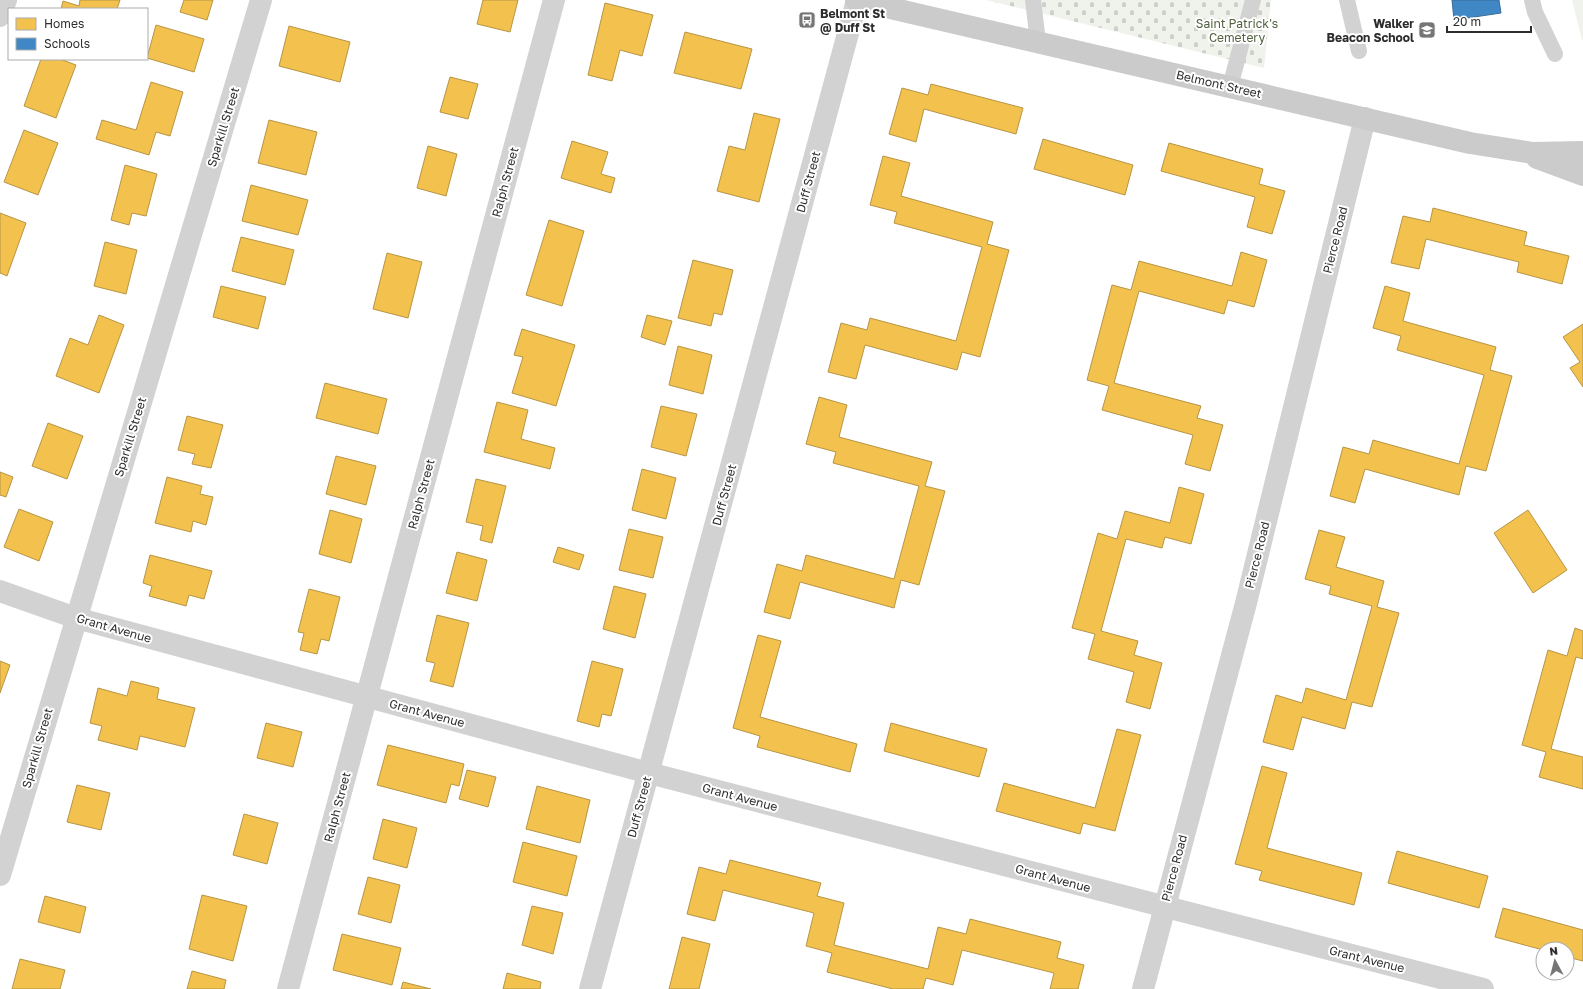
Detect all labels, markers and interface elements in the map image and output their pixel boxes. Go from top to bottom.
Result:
place label: Belmont St @ Duff St [820,6,885,35]
legend [8,8,148,60]
scale bar [1447,8,1531,34]
bus stop icon: Belmont St @ Duff St [797,10,817,30]
text: 20 m [1453,14,1481,29]
text: Homes [44,16,84,31]
park label: Saint Patrick's Cemetery [1196,16,1278,45]
place label: Walker Beacon School [1327,16,1414,45]
school or university icon: Walker Beacon School [1417,20,1437,40]
text: Schools [44,36,90,51]
street label: Belmont Street [1175,67,1263,101]
street label: Sparkill Street [204,85,242,169]
street label: Ralph Street [488,145,522,219]
street label: Duff Street [793,149,823,214]
street label: Pierce Road [1319,205,1351,275]
street label: Sparkill Street [111,395,149,479]
street label: Ralph Street [404,457,438,531]
street label: Duff Street [709,462,739,527]
street label: Pierce Road [1241,520,1273,590]
street label: Grant Avenue [75,610,153,646]
street label: Grant Avenue [388,696,466,730]
street label: Sparkill Street [18,706,56,790]
street label: Ralph Street [320,770,354,844]
street label: Duff Street [624,774,654,839]
street label: Grant Avenue [701,780,779,814]
street label: Pierce Road [1158,833,1190,903]
street label: Grant Avenue [1014,861,1092,895]
north arrow [1535,941,1575,981]
street label: Grant Avenue [1328,942,1406,976]
text: N [1549,944,1559,958]

